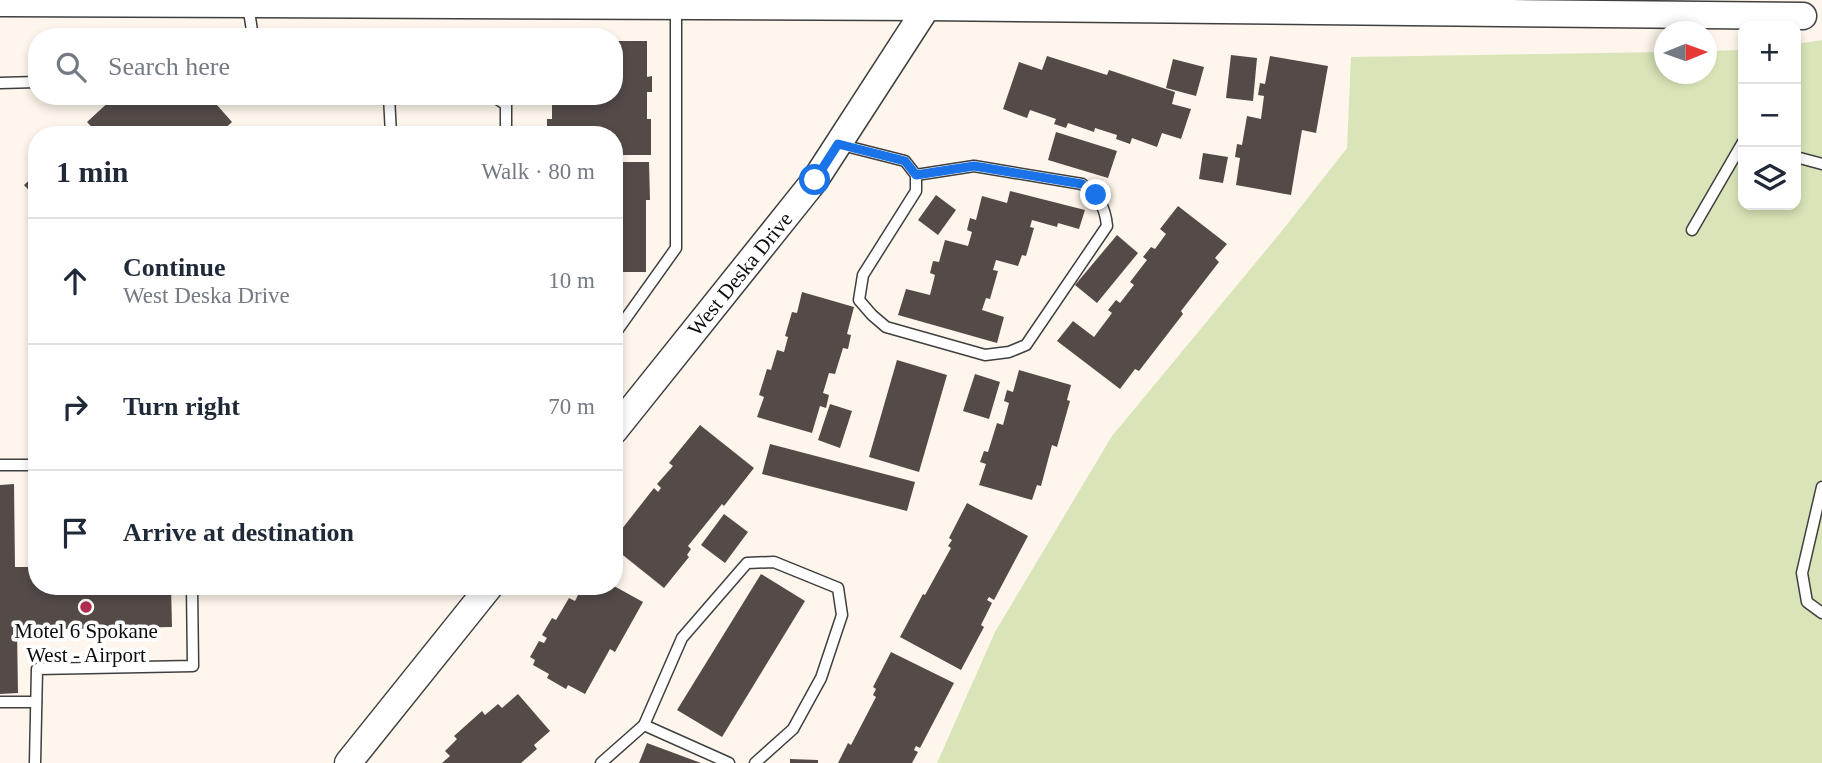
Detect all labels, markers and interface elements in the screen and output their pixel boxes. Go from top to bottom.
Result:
north arrow [1654,21,1717,84]
map controls [1738,21,1801,210]
button: + [1738,21,1801,84]
search box [28,28,623,105]
icon: search [52,48,90,86]
text: Search here [108,52,230,81]
button: − [1738,84,1801,147]
button: layers [1738,147,1801,210]
text: 1 min [56,155,129,188]
text: Walk · 80 m [481,159,595,184]
route start [799,164,830,195]
route end [1080,179,1111,210]
street label: West Deska Drive [683,207,797,341]
text: Continue [123,253,226,282]
icon: ahead [56,262,94,300]
text: 10 m [548,268,595,293]
text: West Deska Drive [123,283,290,308]
icon: right [56,388,94,426]
text: Turn right [123,392,240,421]
text: 70 m [548,394,595,419]
icon: arrive [56,514,94,552]
text: Arrive at destination [123,518,354,547]
marker: Motel 6 Spokane West - Airport [78,599,94,615]
place label: Motel 6 Spokane West - Airport [14,619,158,667]

